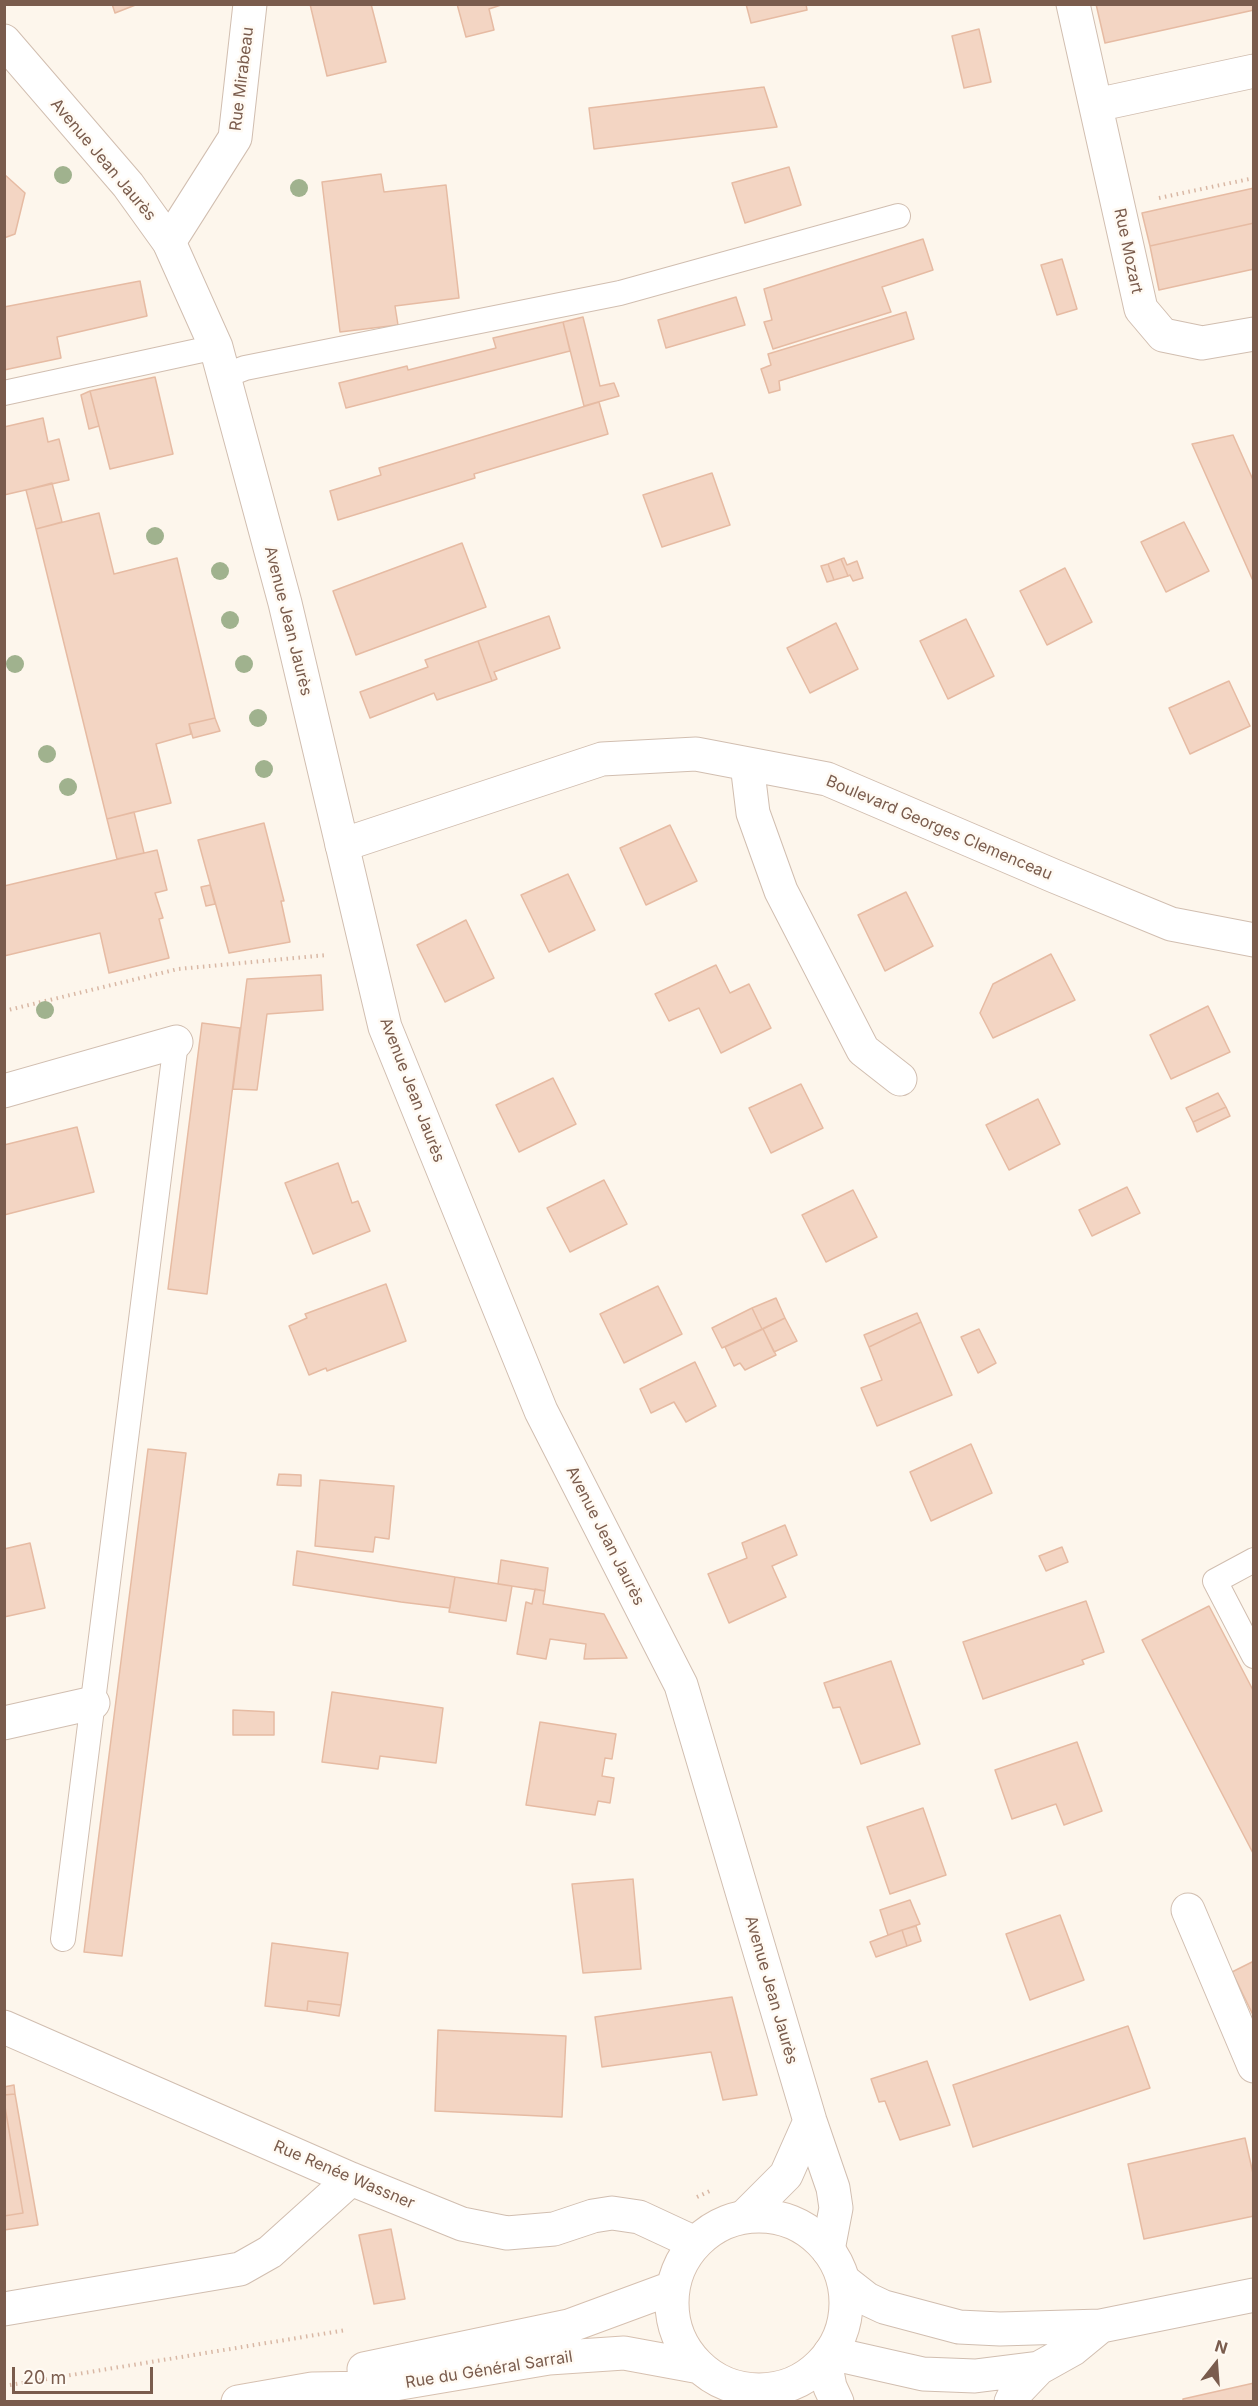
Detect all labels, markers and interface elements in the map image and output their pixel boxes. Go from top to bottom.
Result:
street label: Rue Mirabeau [226,26,258,132]
street label: Avenue Jean Jaurès [46,95,160,225]
street label: Rue Mozart [1110,207,1146,295]
street label: Avenue Jean Jaurès [260,544,316,698]
street label: Boulevard Georges Clemenceau [823,772,1055,884]
street label: Avenue Jean Jaurès [376,1015,448,1165]
street label: Avenue Jean Jaurès [562,1463,648,1609]
street label: Avenue Jean Jaurès [741,1914,801,2066]
street label: Rue Renée Wassner [271,2137,417,2213]
north arrow [1186,2334,1246,2394]
text: N [1212,2335,1230,2358]
street label: Rue du Général Sarrail [404,2347,574,2393]
scale bar [15,2355,156,2393]
text: 20 m [23,2367,66,2388]

